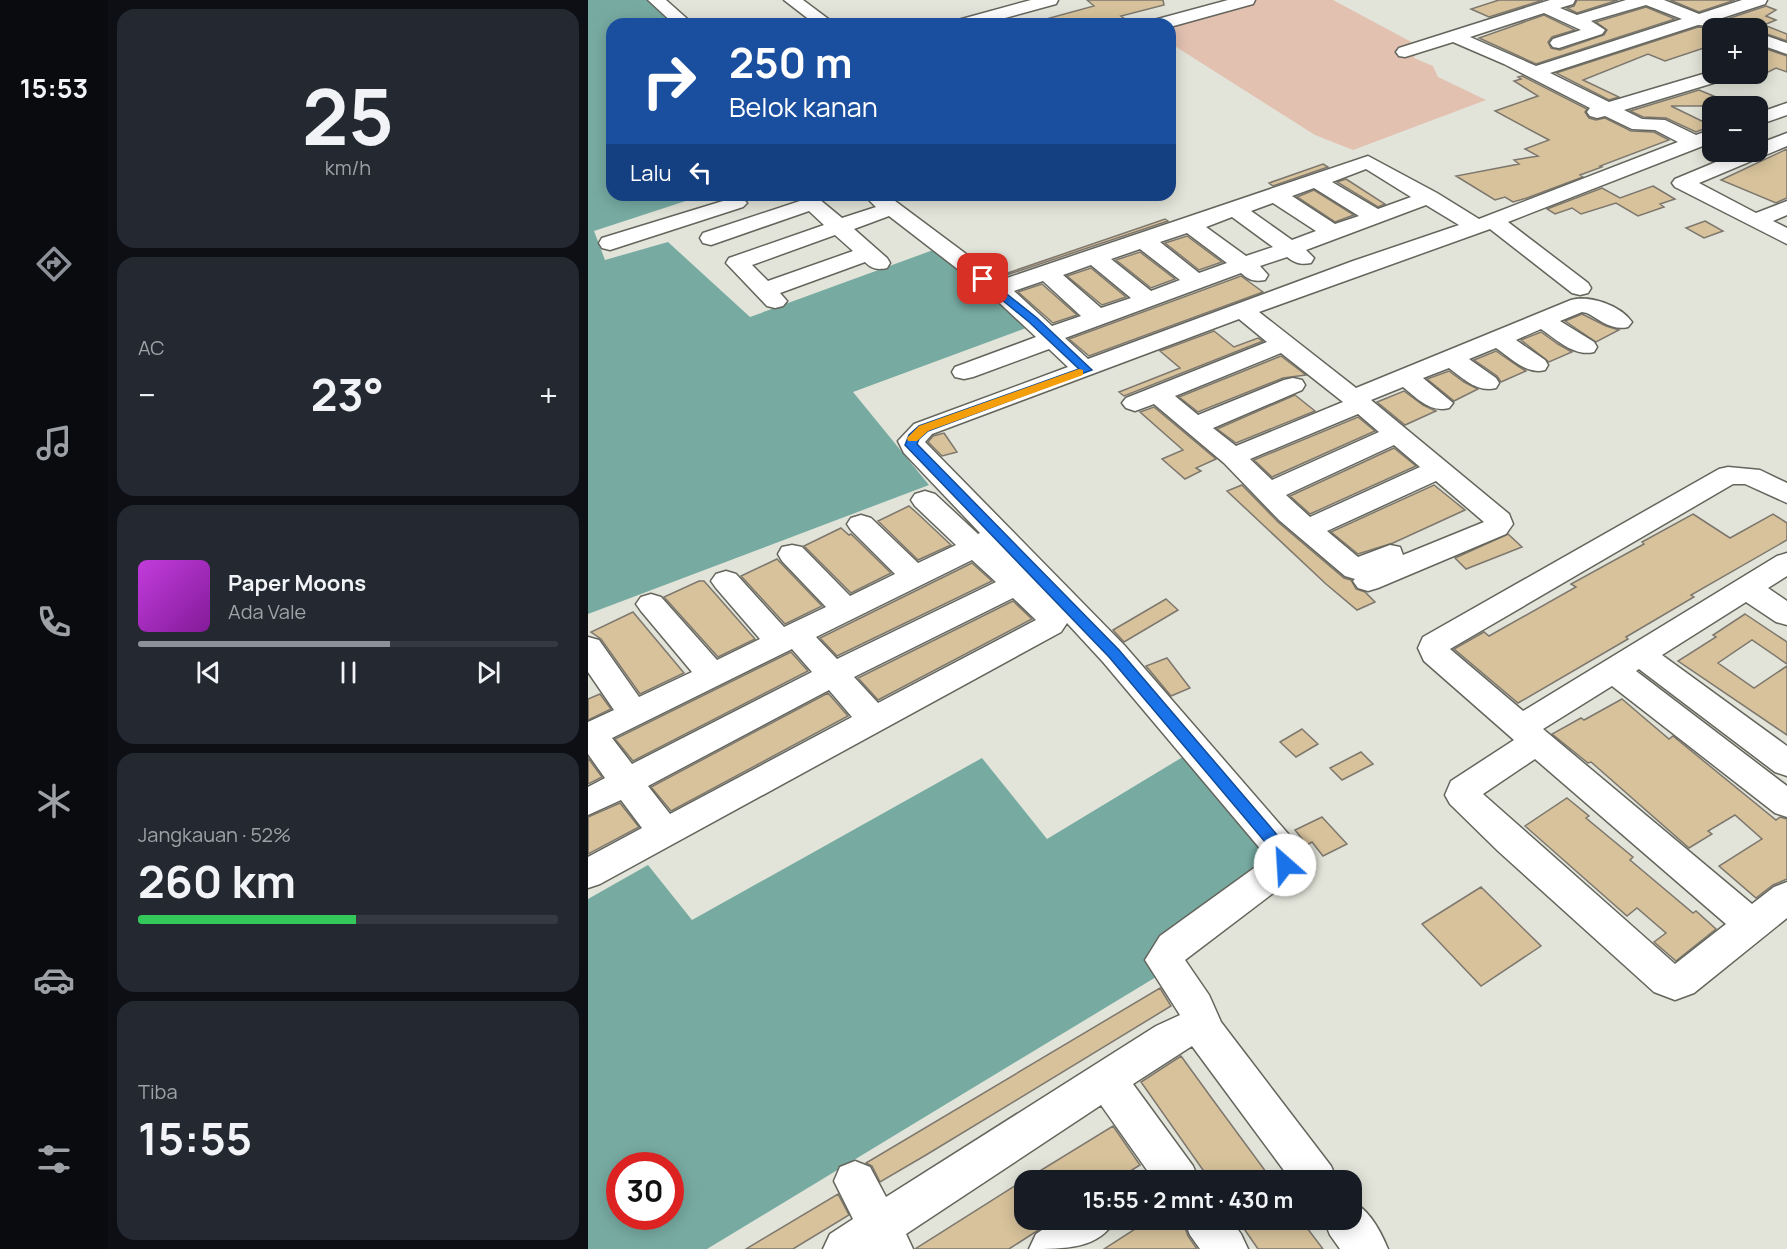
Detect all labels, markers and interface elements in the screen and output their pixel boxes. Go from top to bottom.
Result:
map controls [1702,18,1768,162]
button: + [1702,18,1768,84]
text: 250 m [729,33,852,91]
icon: right [630,42,708,120]
text: 25 [302,62,394,168]
text: 15:53 [20,69,88,106]
text: Belok kanan [729,88,878,125]
button: − [1702,96,1768,162]
text: km/h [325,154,371,181]
icon: left [684,156,717,189]
text: Lalu [630,158,672,188]
icon: directions [33,243,75,285]
pin [957,253,1008,304]
icon: arrive [966,262,999,295]
text: AC [138,334,165,361]
text: 23° [311,363,384,425]
text: − [138,372,156,417]
text: + [539,372,558,417]
icon: music [33,422,75,464]
text: Paper Moons [228,568,366,598]
text: Ada Vale [228,598,306,625]
icon: phone [33,601,75,643]
icon: previous [192,656,225,689]
icon: pause [332,656,365,689]
icon: next [472,656,505,689]
icon: climate [33,780,75,822]
text: Jangkauan · 52% [138,821,291,848]
position arrow [1253,833,1317,897]
text: 260 km [138,850,296,912]
icon: car [33,959,75,1001]
text: Tiba [138,1078,178,1105]
text: 15:55 [138,1107,252,1169]
icon: filters [33,1138,75,1180]
speed limit sign: 30 [606,1152,684,1230]
text: 15:55 · 2 mnt · 430 m [1083,1185,1293,1215]

